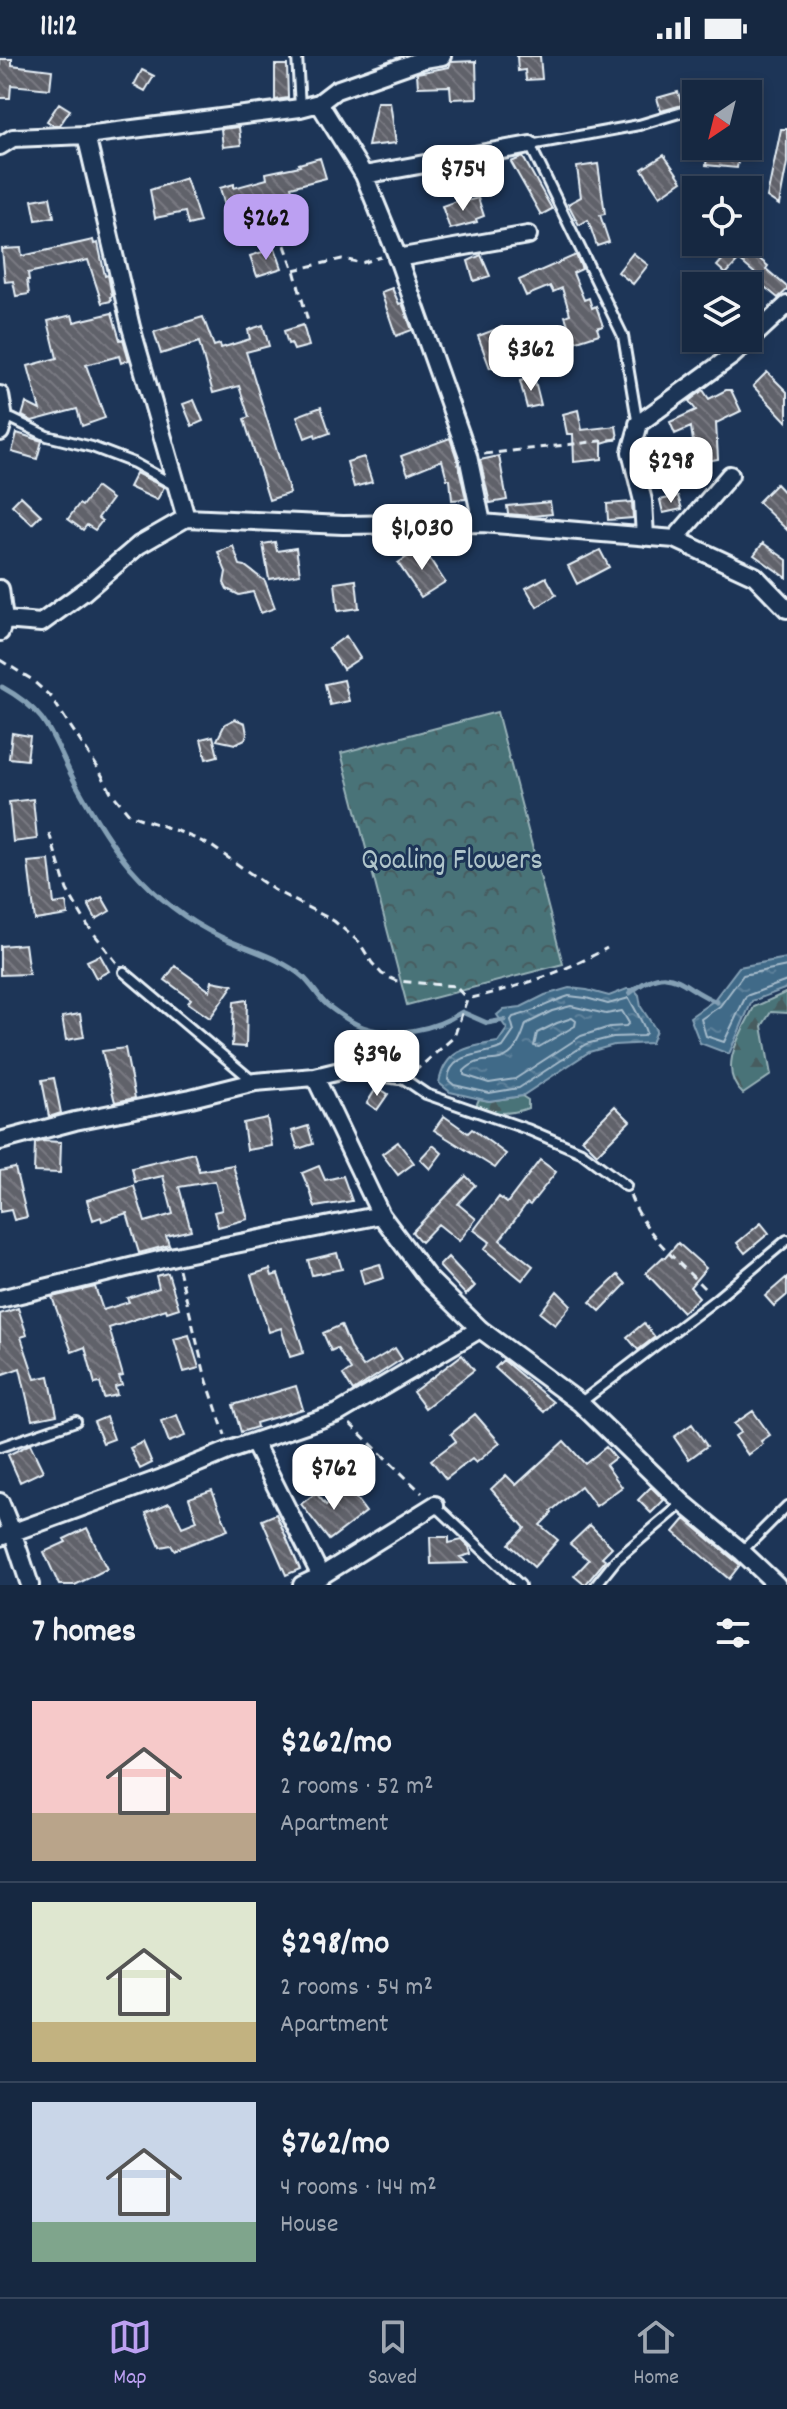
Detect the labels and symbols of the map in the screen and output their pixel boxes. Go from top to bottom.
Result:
north arrow [682,80,762,160]
pin: $754 [416,145,510,213]
pin: $262 [219,194,313,262]
pin: $362 [484,325,578,393]
pin: $298 [624,437,718,505]
pin: $1,030 [357,504,487,572]
park label: Qoaling Flowers [361,841,543,884]
pin: $396 [330,1030,424,1098]
pin: $762 [287,1444,381,1512]

